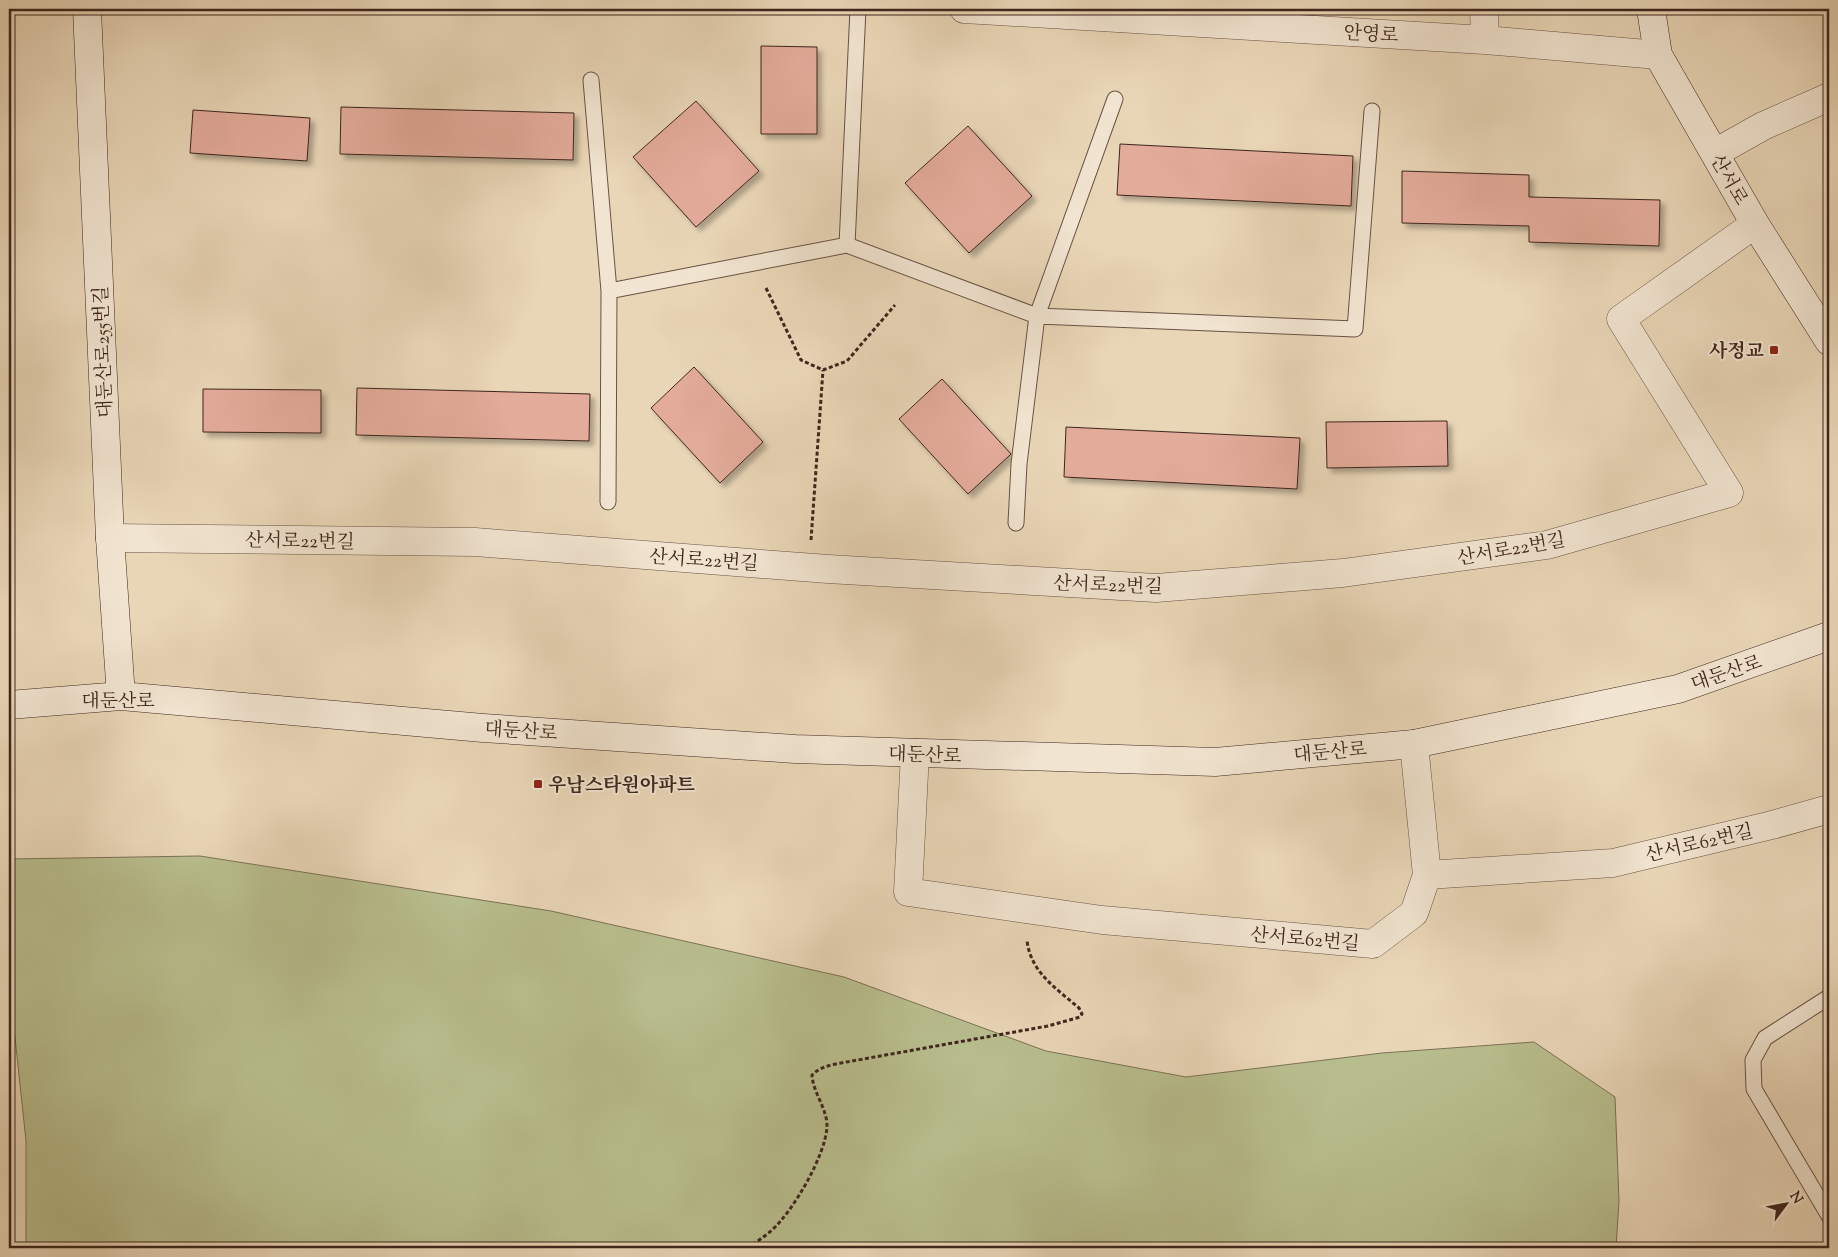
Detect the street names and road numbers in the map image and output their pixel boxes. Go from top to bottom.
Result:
street label: 안영로 [1343,21,1399,50]
street label: 산서로 [1702,150,1753,211]
street label: 대둔산로255번길 [89,285,120,418]
street label: 산서로22번길 [245,528,355,557]
street label: 산서로22번길 [1455,528,1568,573]
street label: 산서로22번길 [648,544,759,579]
street label: 산서로22번길 [1053,571,1163,602]
street label: 대둔산로 [1688,650,1766,699]
street label: 대둔산로 [81,689,155,716]
street label: 대둔산로 [483,716,558,749]
street label: 대둔산로 [1292,737,1368,770]
street label: 대둔산로 [888,742,962,771]
street label: 산서로62번길 [1643,819,1756,870]
street label: 산서로62번길 [1249,922,1361,959]

